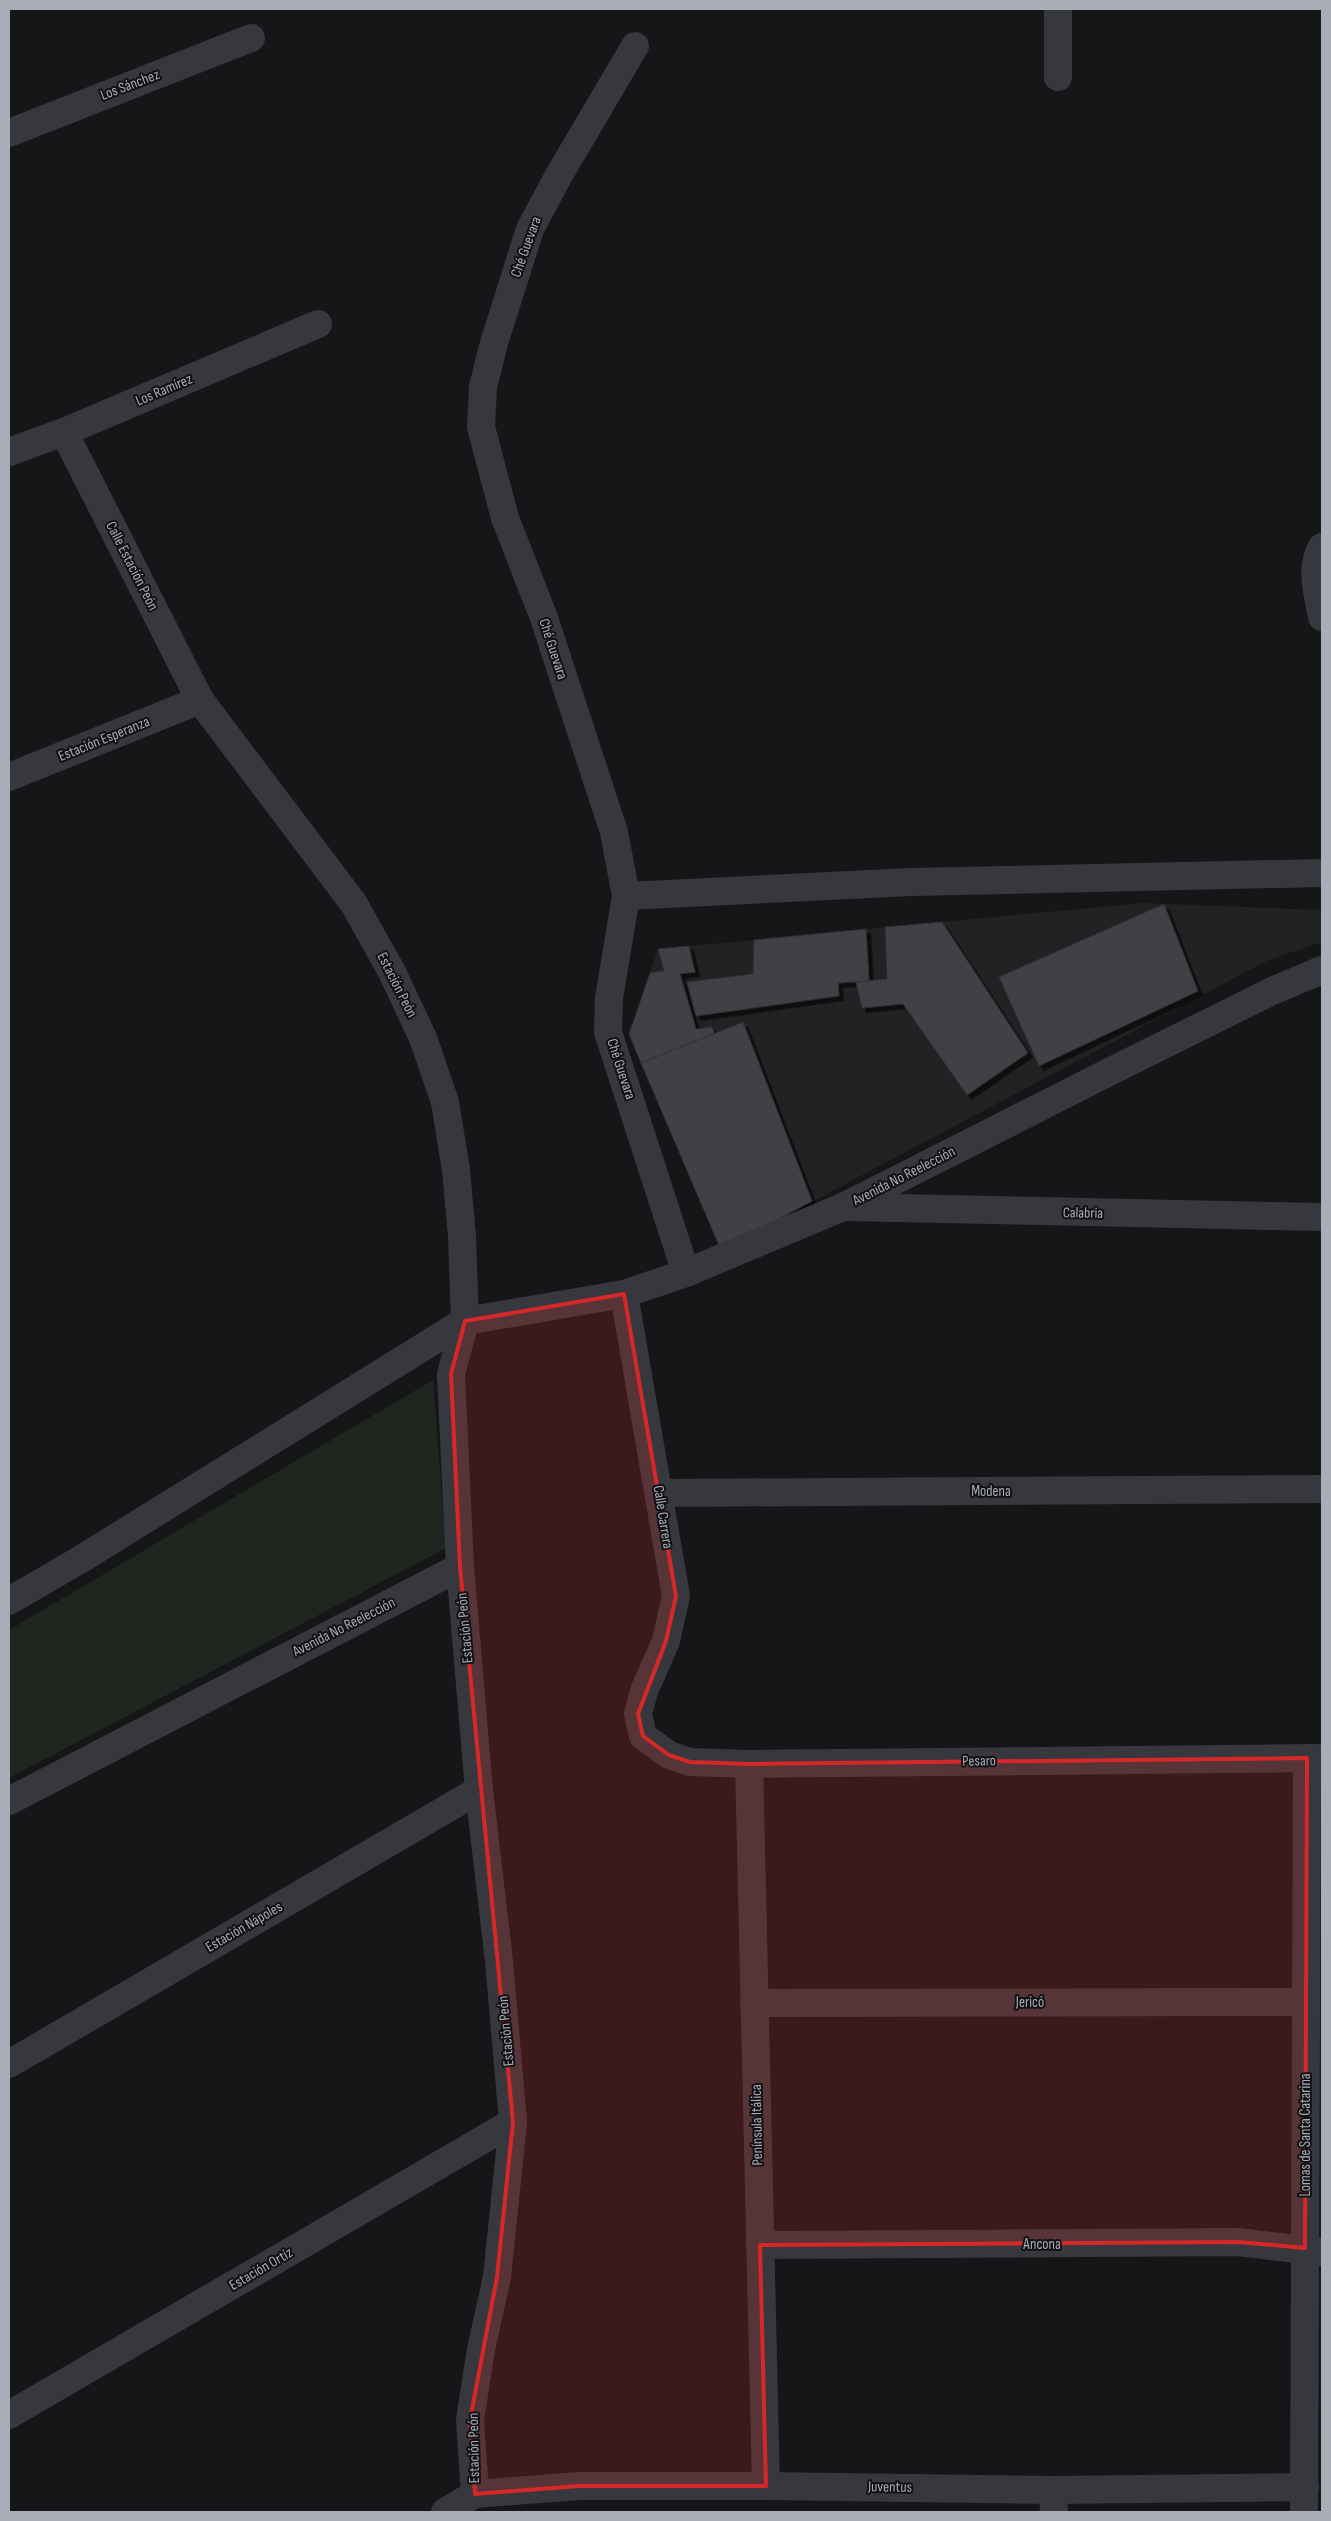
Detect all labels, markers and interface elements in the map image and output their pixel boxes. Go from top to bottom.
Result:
street label: Los Sánchez [98,65,163,105]
street label: Ché Guevara [506,214,546,280]
street label: Los Ramírez [133,369,196,410]
street label: Calle Estación Peón [101,518,163,614]
street label: Ché Guevara [534,616,572,682]
street label: Estación Esperanza [56,712,153,766]
street label: Estación Peón [372,949,422,1021]
street label: Ché Guevara [602,1036,640,1102]
street label: Avenida No Reelección [849,1142,959,1211]
street label: Calabria [1063,1203,1104,1223]
street label: Modena [971,1482,1011,1501]
street label: Calle Carrera [649,1484,677,1550]
street label: Estación Peón [452,1592,478,1664]
street label: Avenida No Reelección [289,1593,399,1662]
street label: Pesaro [962,1751,996,1771]
street label: Estación Nápoles [202,1897,286,1957]
street label: Jericó [1015,1993,1044,2012]
street label: Estación Peón [493,1995,519,2067]
street label: Lomas de Santa Catarina [1296,2073,1315,2197]
street label: Península Itálica [747,2084,767,2166]
street label: Ancona [1022,2235,1061,2254]
street label: Estación Ortíz [226,2243,297,2295]
street label: Estación Peón [464,2413,484,2483]
street label: Juventus [867,2477,912,2497]

